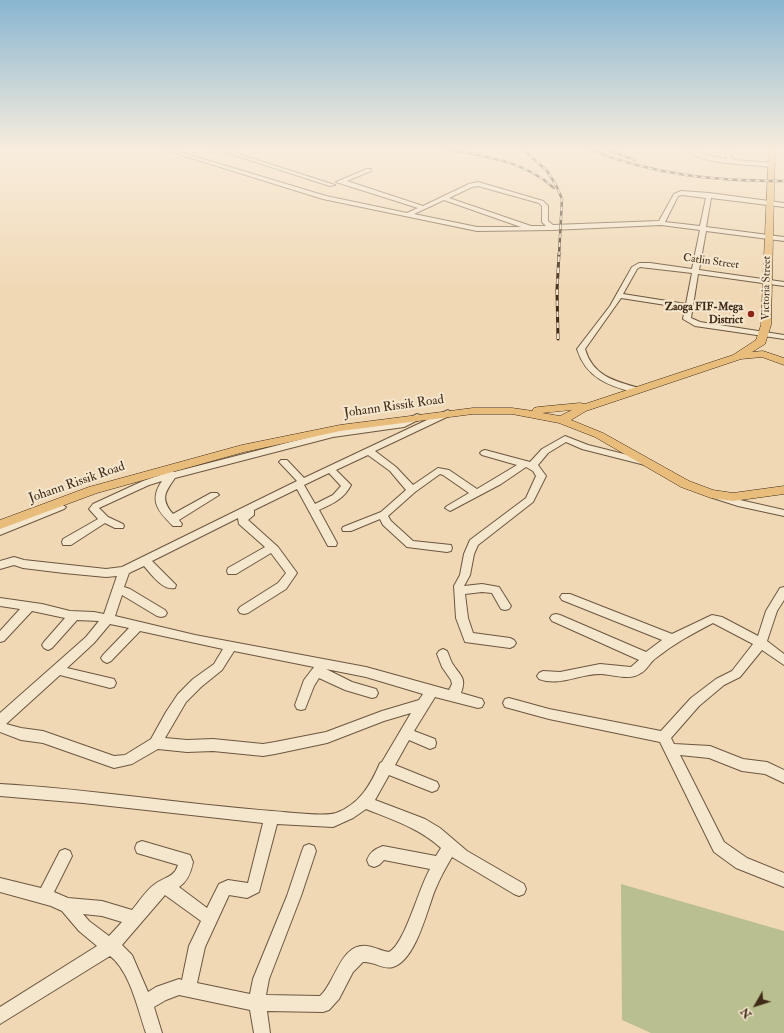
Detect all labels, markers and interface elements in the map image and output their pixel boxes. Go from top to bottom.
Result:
street label: Catlin Street [682,252,740,272]
street label: Victoria Street [760,256,774,320]
place label: Zaoga FIF-Mega District [665,301,743,327]
marker: Zaoga FIF-Mega District [746,309,756,319]
street label: Johann Rissik Road [343,392,445,422]
street label: Johann Rissik Road [27,459,127,507]
north arrow [736,985,776,1025]
text: N [738,1005,754,1021]

